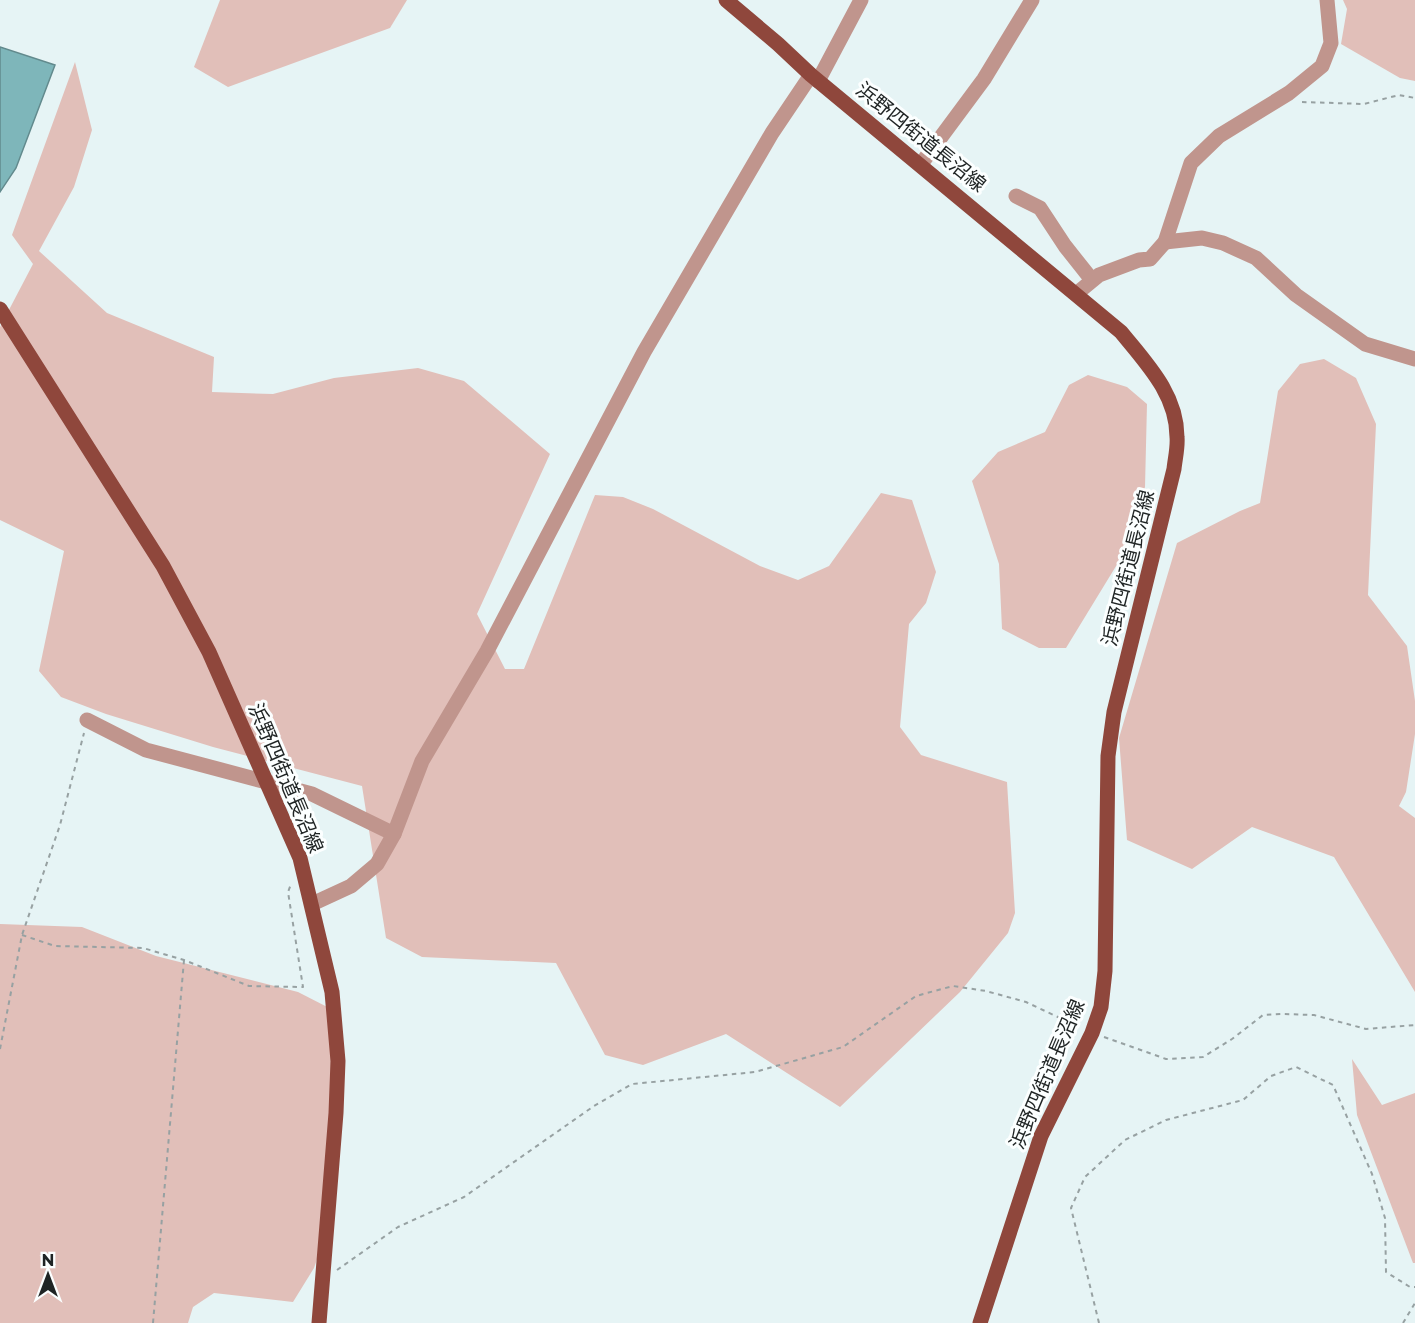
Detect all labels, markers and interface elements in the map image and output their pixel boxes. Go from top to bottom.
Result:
street label: 浜野四街道長沼線 [851,77,991,197]
street label: 浜野四街道長沼線 [1097,487,1159,649]
street label: 浜野四街道長沼線 [244,700,328,856]
street label: 浜野四街道長沼線 [1005,996,1089,1152]
north arrow [18,1245,78,1305]
text: N [42,1251,54,1270]

